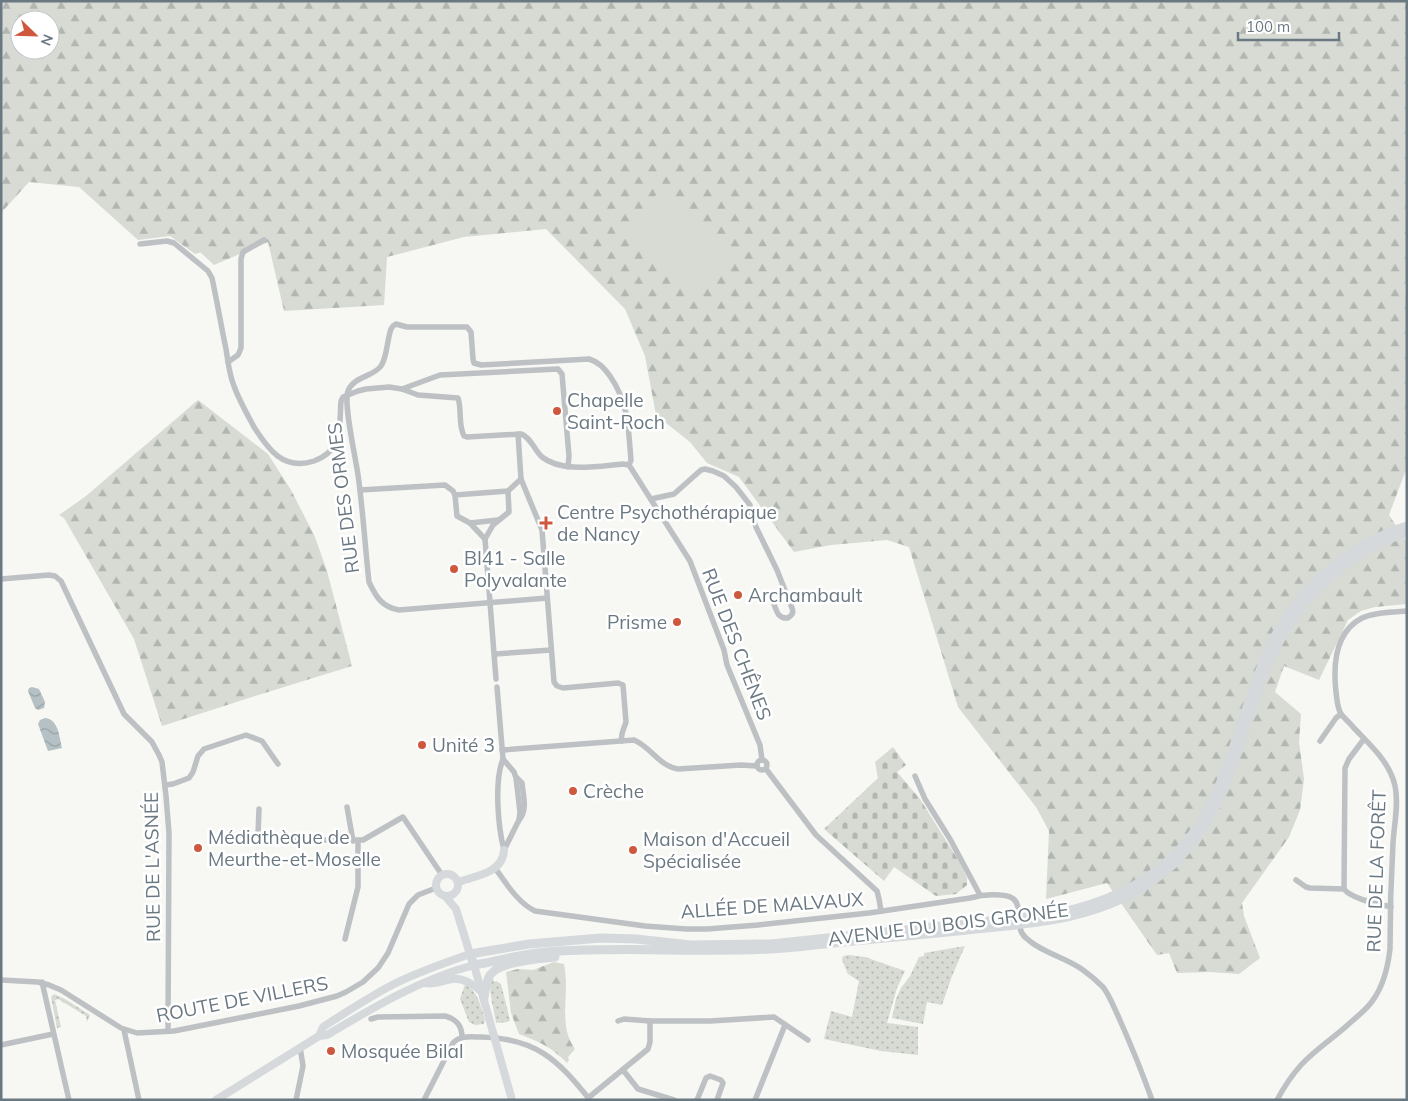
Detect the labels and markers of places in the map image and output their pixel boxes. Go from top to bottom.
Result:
place label: Chapelle Saint-Roch [567,388,665,434]
marker: Chapelle Saint-Roch [551,405,563,417]
place label: Centre Psychothérapique de Nancy [557,500,777,546]
marker: Centre Psychothérapique de Nancy [539,516,553,530]
place label: BI41 - Salle Polyvalante [464,546,567,592]
marker: BI41 - Salle Polyvalante [448,563,460,575]
place label: Archambault [748,583,863,607]
marker: Archambault [732,589,744,601]
place label: Prisme [607,610,667,634]
marker: Prisme [671,616,683,628]
place label: Unité 3 [432,733,495,757]
marker: Unité 3 [416,739,428,751]
place label: Crèche [583,779,644,803]
marker: Crèche [567,785,579,797]
place label: Médiathèque de Meurthe-et-Moselle [208,825,381,871]
place label: Maison d'Accueil Spécialisée [643,827,790,873]
marker: Médiathèque de Meurthe-et-Moselle [192,842,204,854]
marker: Maison d'Accueil Spécialisée [627,844,639,856]
place label: Mosquée Bilal [341,1039,463,1063]
marker: Mosquée Bilal [325,1045,337,1057]

